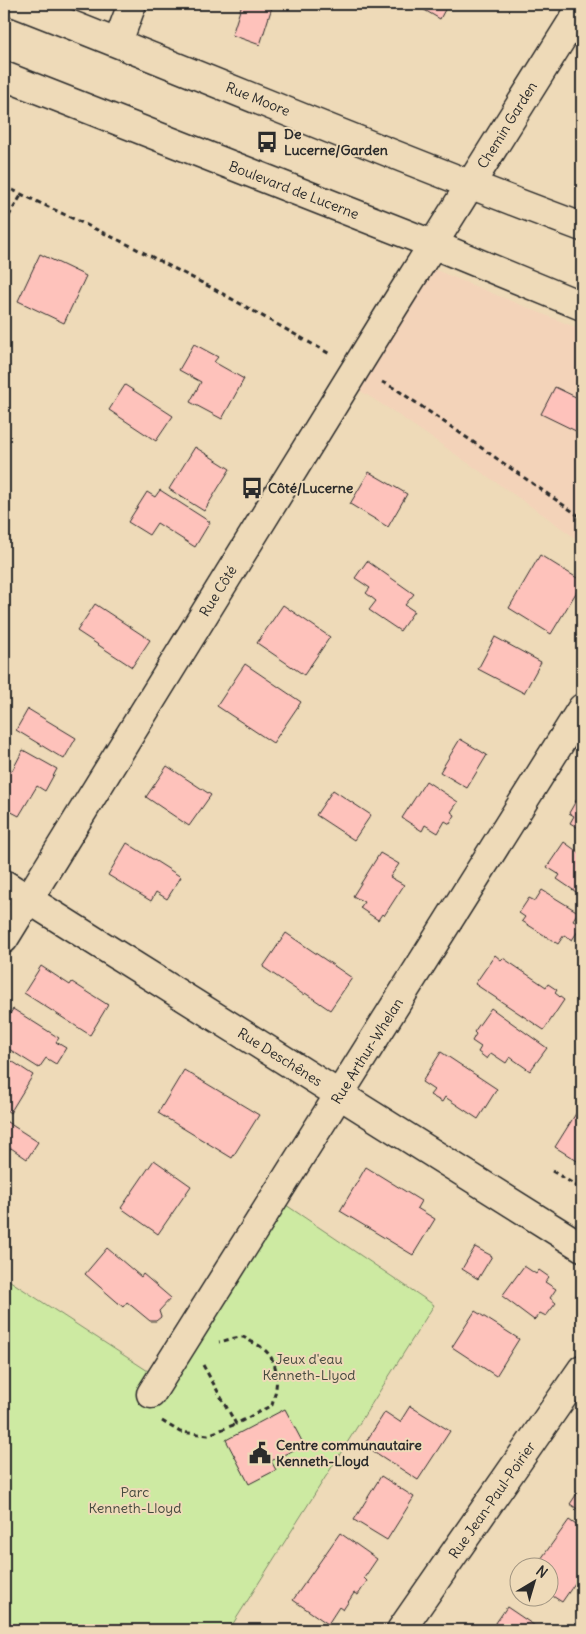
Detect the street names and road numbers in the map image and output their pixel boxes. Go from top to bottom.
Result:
street label: Rue Moore [223,78,293,120]
street label: Chemin Garden [473,78,541,172]
street label: Boulevard de Lucerne [226,157,362,223]
street label: Rue Côté [195,562,241,620]
street label: Rue Arthur-Whelan [327,995,407,1107]
street label: Rue Deschênes [234,1024,326,1090]
street label: Rue Jean-Paul-Poirier [445,1438,539,1562]

